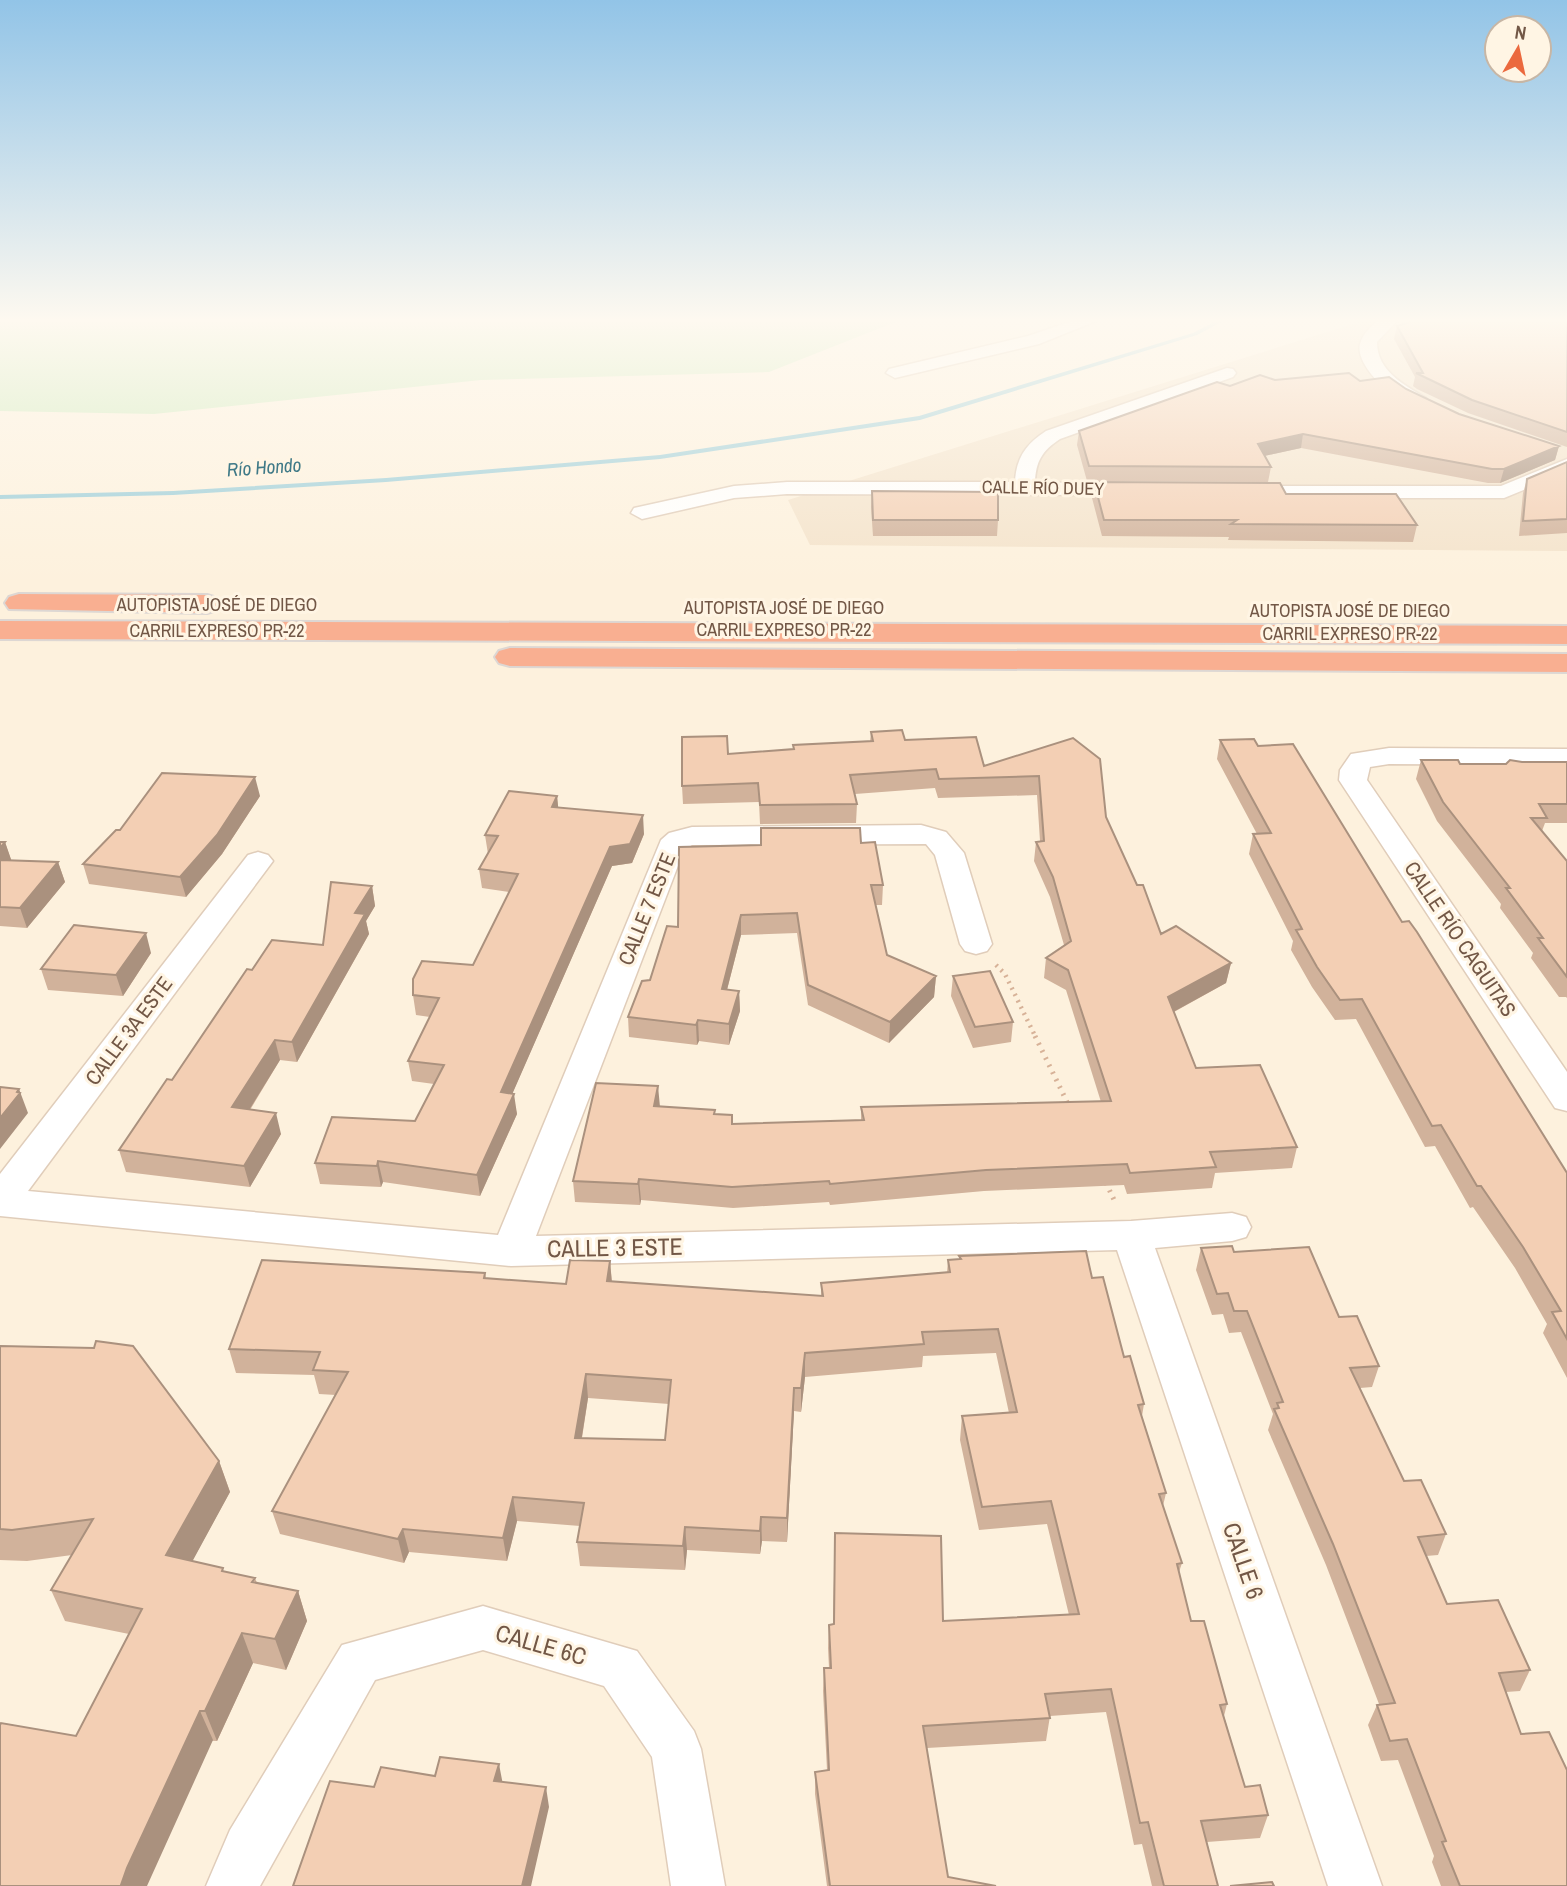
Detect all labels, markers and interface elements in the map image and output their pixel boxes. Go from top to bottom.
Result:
north arrow [1483,14,1553,84]
text: N [1513,18,1528,46]
water label: Río Hondo [226,451,302,483]
street label: CALLE RÍO DUEY [982,474,1104,501]
street label: AUTOPISTA JOSÉ DE DIEGO [116,592,317,617]
street label: AUTOPISTA JOSÉ DE DIEGO [683,595,884,620]
street label: AUTOPISTA JOSÉ DE DIEGO [1249,598,1450,623]
street label: CARRIL EXPRESO PR-22 [697,617,872,642]
street label: CARRIL EXPRESO PR-22 [130,618,305,643]
street label: CARRIL EXPRESO PR-22 [1263,621,1438,646]
street label: CALLE 7 ESTE [611,848,682,969]
street label: CALLE RÍO CAGUITAS [1398,855,1523,1022]
street label: CALLE 3A ESTE [78,970,179,1091]
street label: CALLE 3 ESTE [547,1230,683,1264]
street label: CALLE 6 [1216,1518,1272,1603]
street label: CALLE 6C [492,1616,590,1672]

